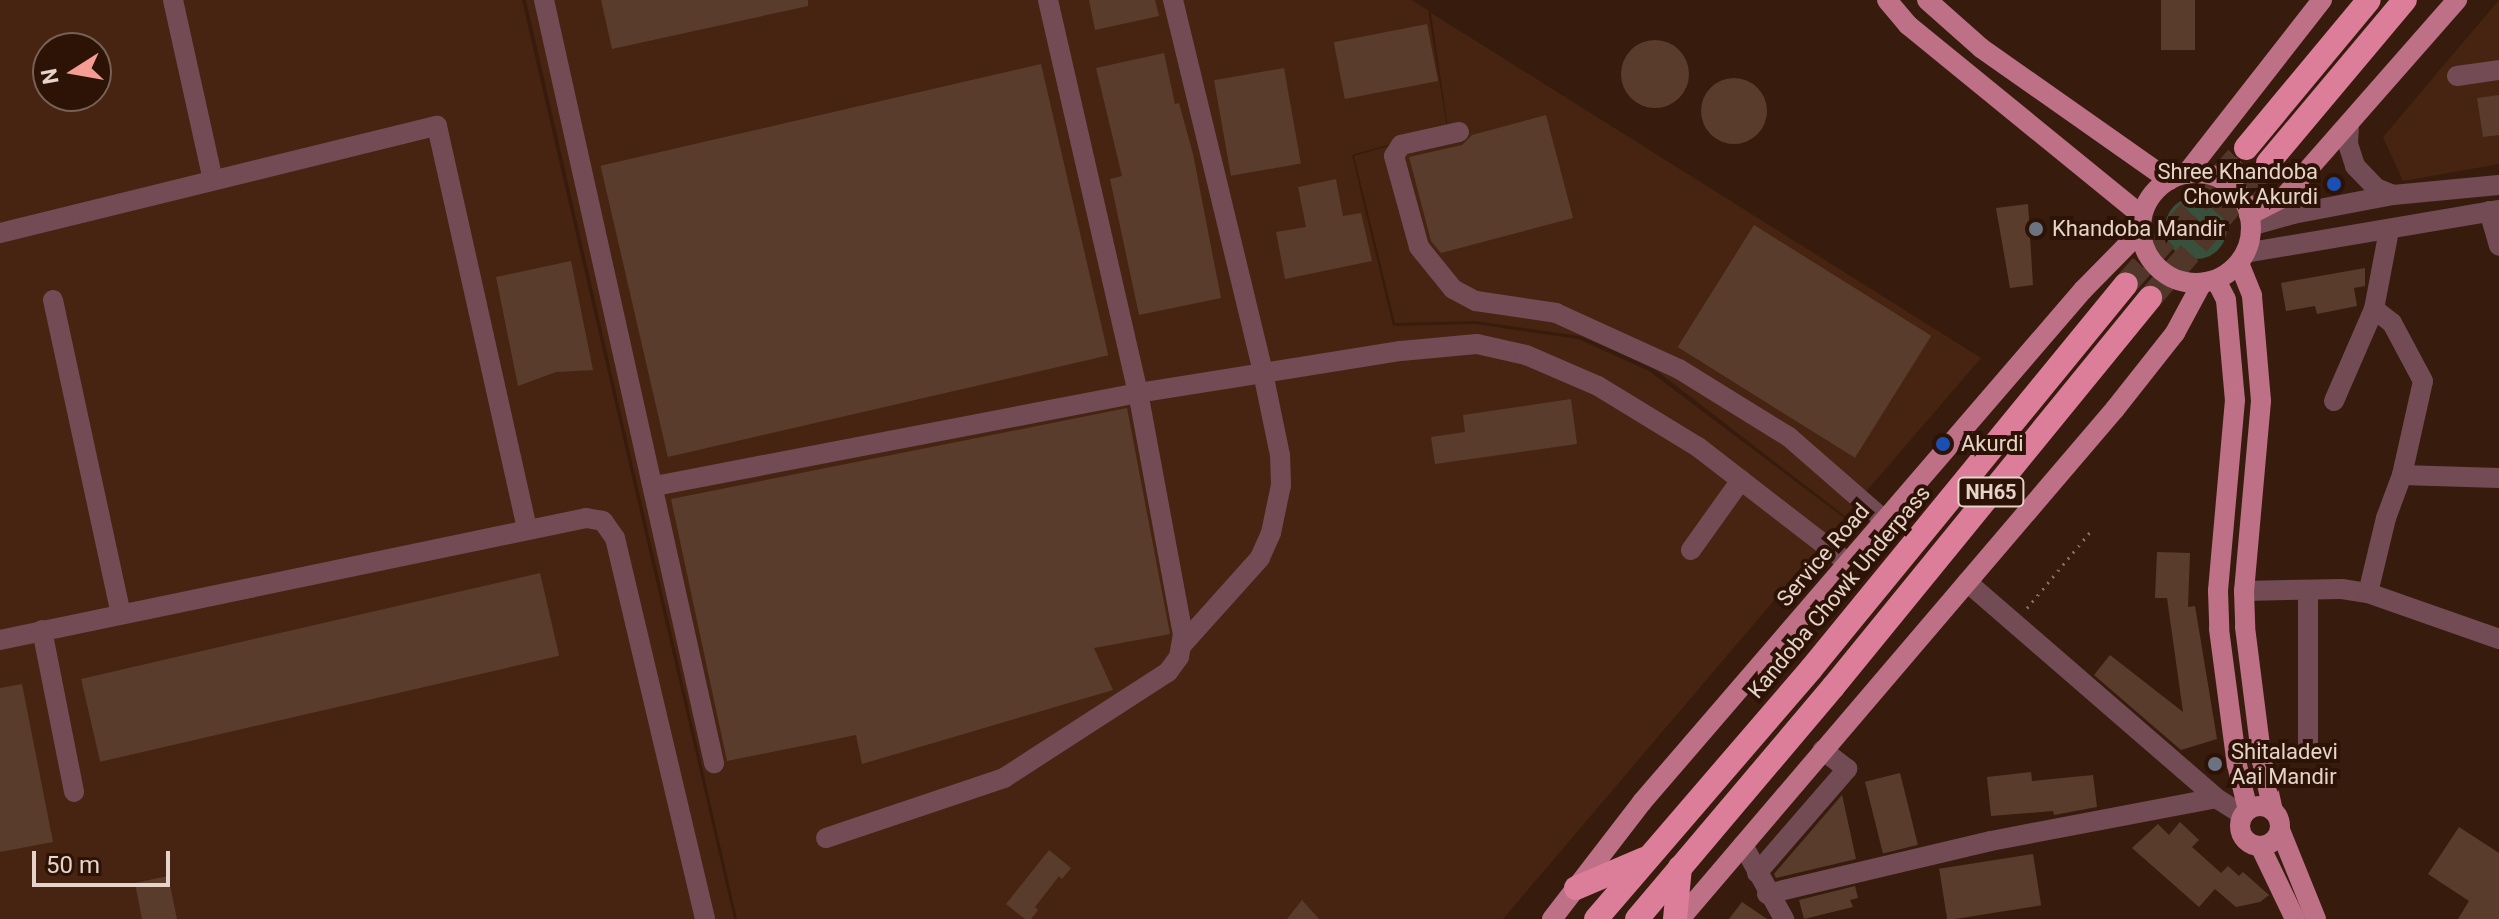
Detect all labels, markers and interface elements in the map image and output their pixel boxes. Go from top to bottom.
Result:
north arrow [32,32,112,112]
text: N [36,66,64,86]
place label: Shree Khandoba Chowk Akurdi [2157,158,2318,210]
marker: Shree Khandoba Chowk Akurdi [2325,175,2343,193]
place label: Khandoba Mandir [2052,216,2225,242]
marker: Khandoba Mandir [2027,220,2045,238]
place label: Akurdi [1961,431,2024,457]
marker: Akurdi [1932,433,1954,455]
road number: NH65 [1957,476,2025,508]
street label: Kandoba Chowk Underpass [1742,480,1936,704]
street label: Service Road [1771,498,1875,612]
place label: Shitaladevi Aai Mandir [2231,738,2338,790]
marker: Shitaladevi Aai Mandir [2206,755,2224,773]
scale bar [36,835,174,885]
text: 50 m [46,851,100,879]

